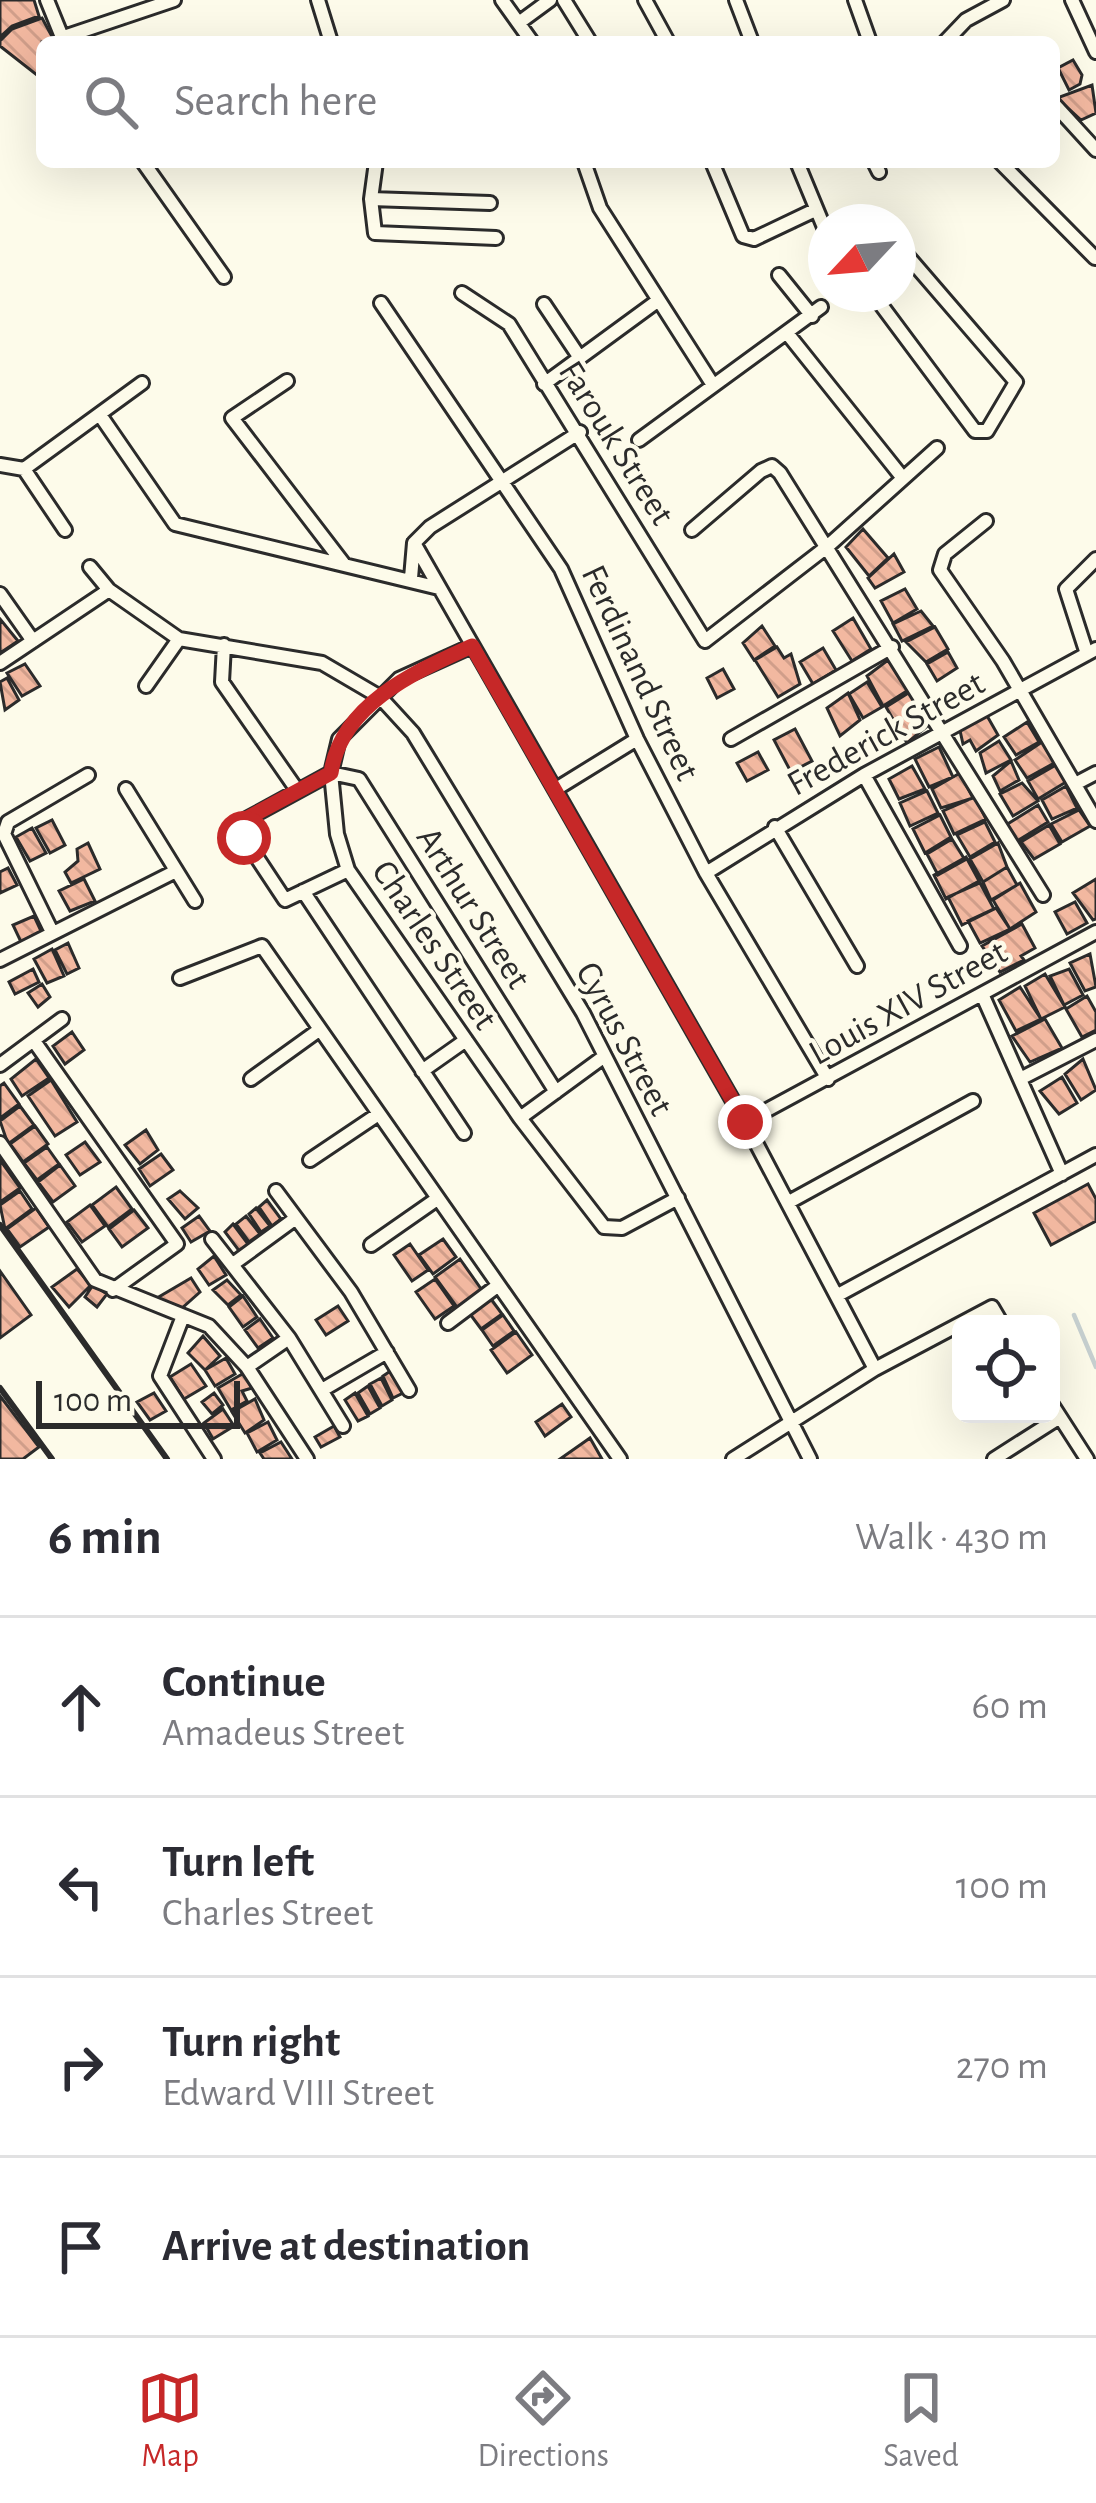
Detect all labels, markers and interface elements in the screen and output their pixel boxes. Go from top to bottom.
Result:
search box [36,36,1060,168]
icon: search [78,69,144,135]
text: Search here [174,79,377,124]
north arrow [808,204,916,312]
street label: Farouk Street [552,355,681,532]
street label: Ferdinand Street [575,560,706,786]
street label: Frederick Street [781,665,991,803]
route start [217,811,271,865]
street label: Arthur Street [410,821,537,995]
street label: Charles Street [365,854,504,1036]
street label: Louis XIV Street [803,933,1013,1072]
street label: Cyrus Street [569,956,680,1122]
route end [718,1095,772,1149]
map controls [952,1315,1060,1423]
button: locate [952,1315,1060,1423]
scale bar [36,1375,240,1428]
text: 100 m [54,1385,132,1418]
text: 6 min [48,1512,162,1563]
text: Walk · 430 m [855,1518,1048,1557]
text: Continue [162,1660,326,1705]
icon: ahead [48,1674,114,1740]
text: 60 m [971,1687,1048,1726]
text: Amadeus Street [162,1714,404,1753]
text: Turn left [162,1840,314,1885]
icon: left [48,1854,114,1920]
text: 100 m [956,1867,1048,1906]
text: Charles Street [162,1894,373,1933]
text: Turn right [162,2020,340,2065]
icon: right [48,2034,114,2100]
text: 270 m [956,2047,1048,2086]
text: Edward VIII Street [162,2074,434,2113]
icon: arrive [48,2214,114,2280]
text: Arrive at destination [162,2224,530,2269]
tab: Map [137,2365,203,2477]
tab: Directions [477,2365,609,2477]
tab: Saved [883,2365,959,2477]

